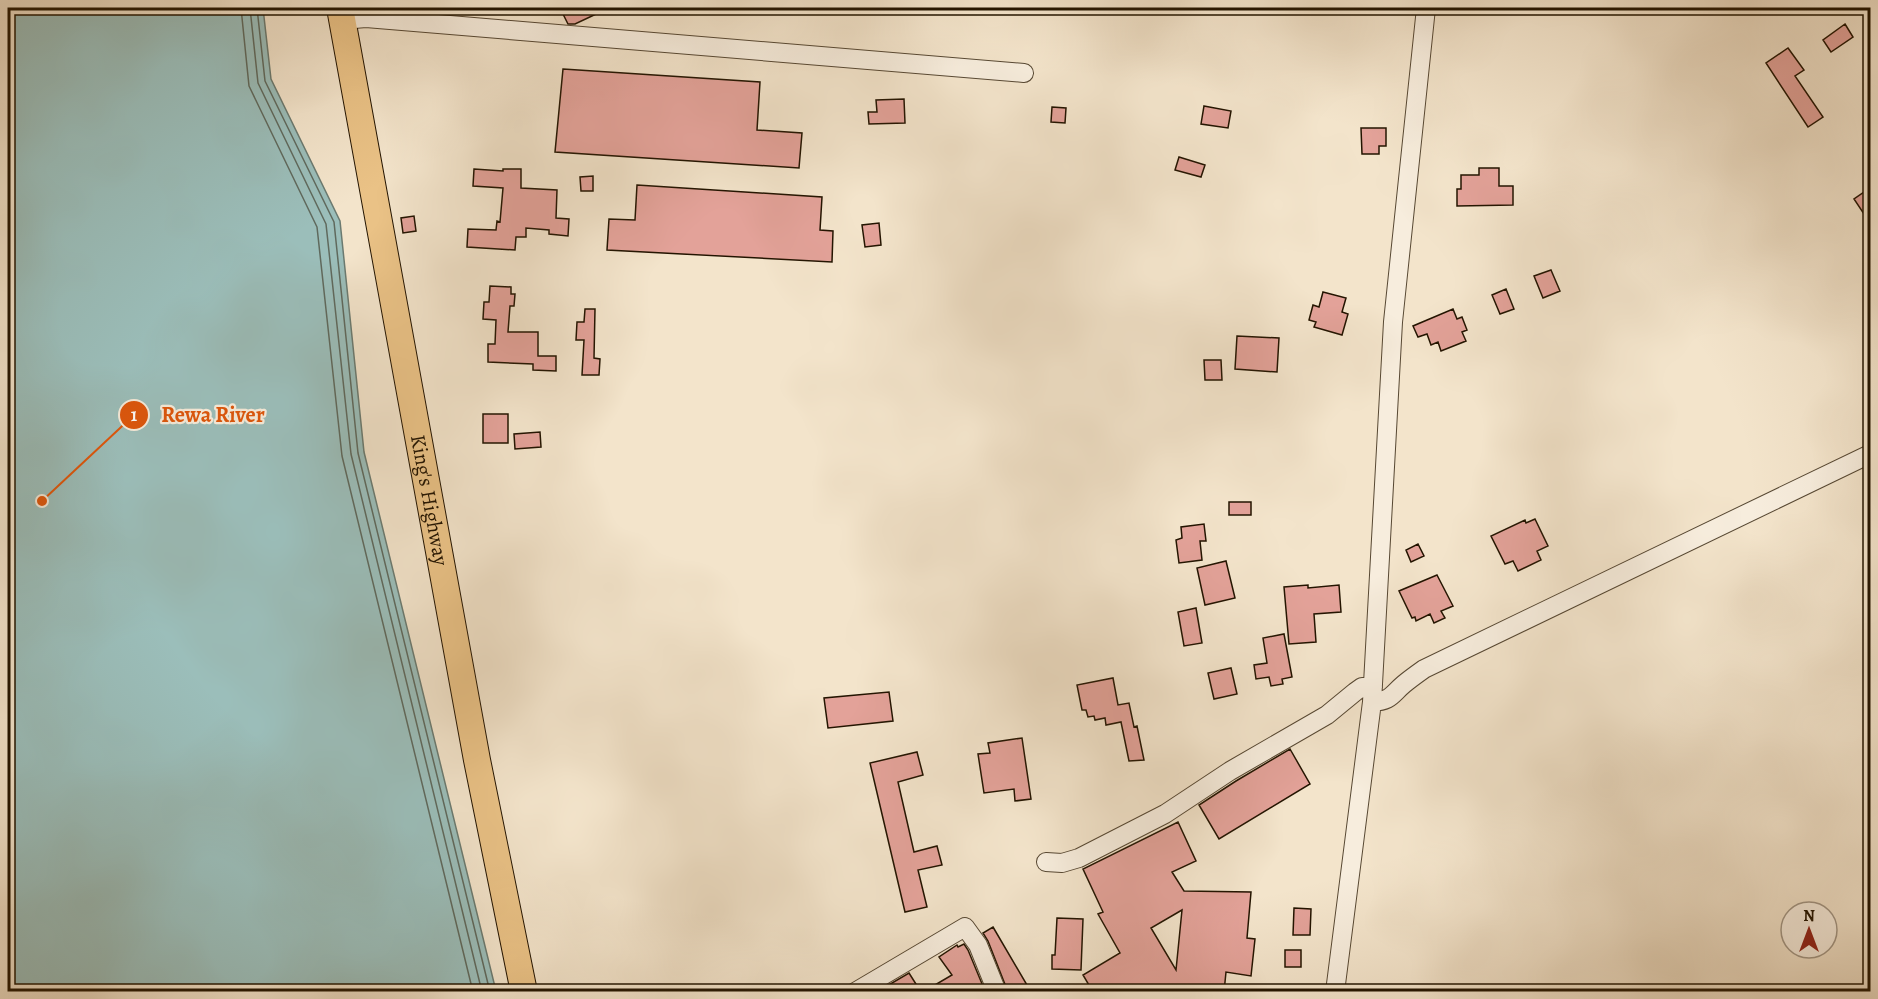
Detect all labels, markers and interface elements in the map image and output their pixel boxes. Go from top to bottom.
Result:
callout: Rewa River [119,395,276,435]
text: Rewa River [161,400,265,430]
text: 1 [131,403,138,427]
street label: King's Highway [404,432,455,568]
north arrow [1779,900,1839,960]
text: N [1803,905,1815,927]

